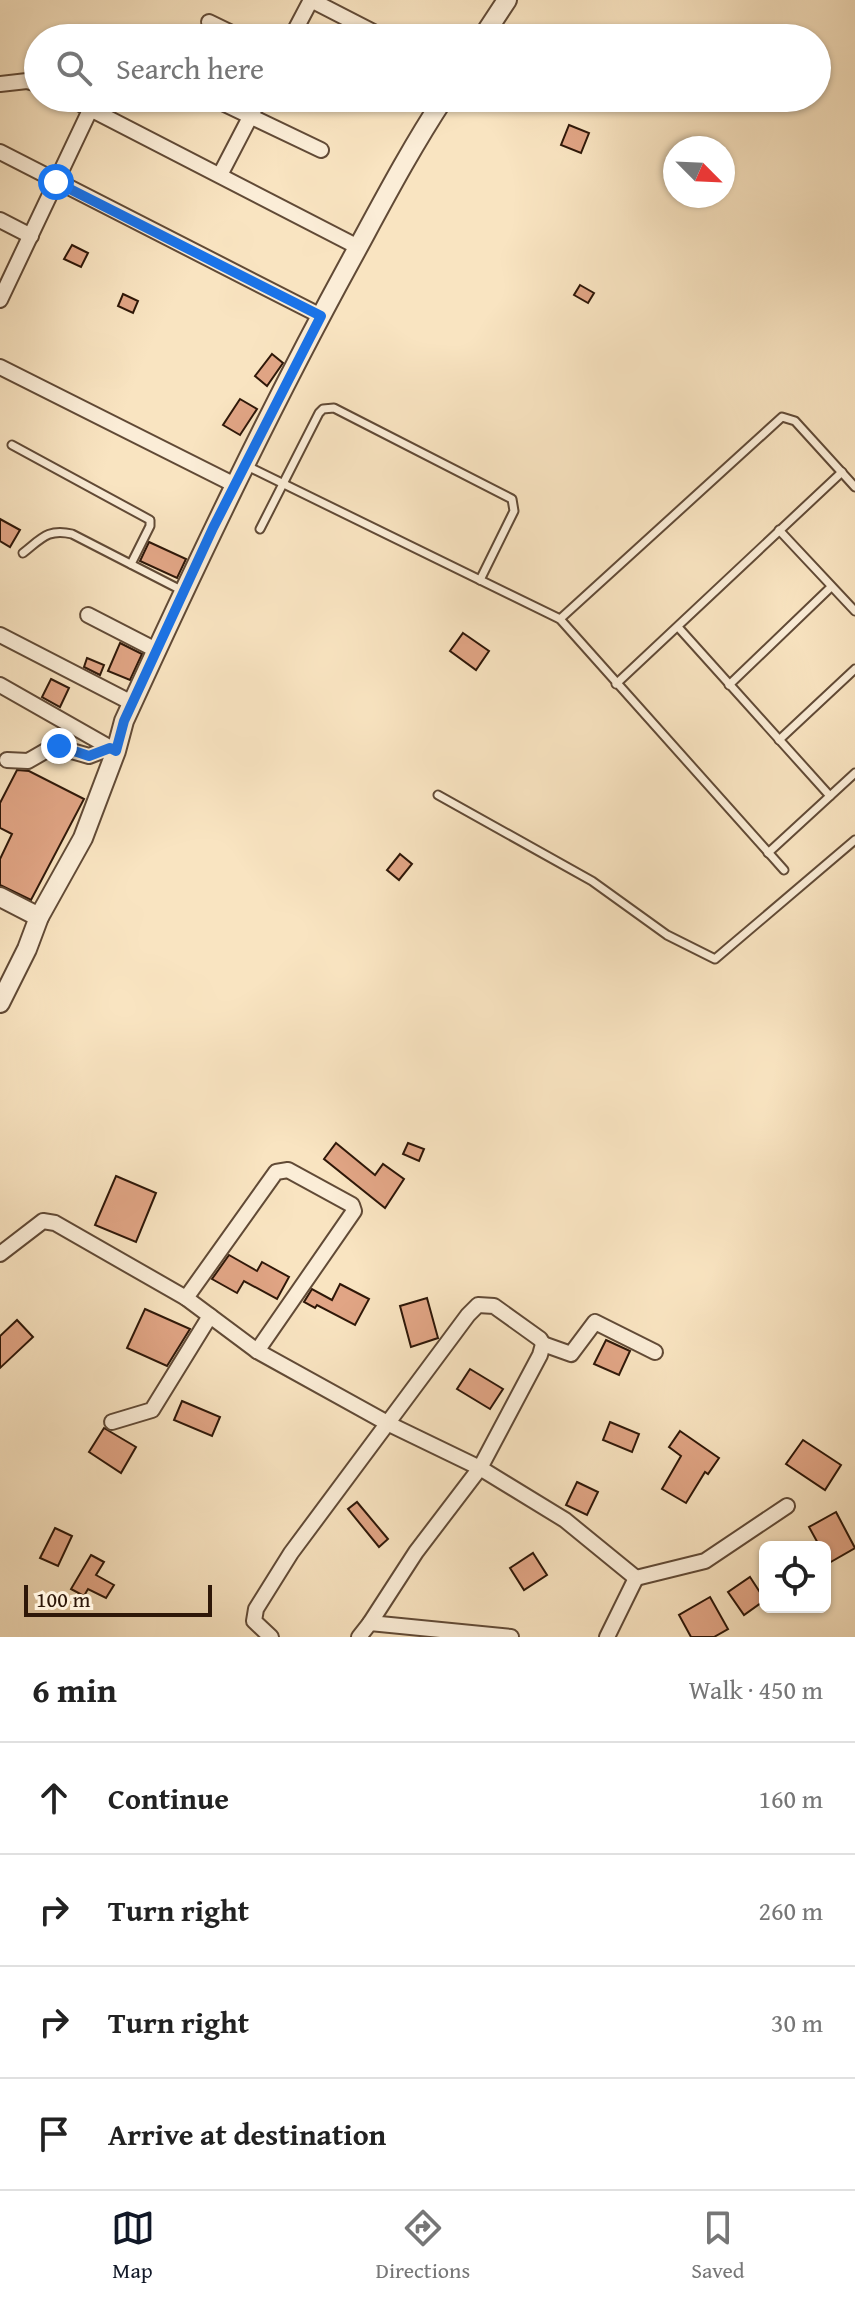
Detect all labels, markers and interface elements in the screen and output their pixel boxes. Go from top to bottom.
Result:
search box [24,24,831,112]
icon: search [52,46,96,90]
text: Search here [116,46,264,90]
north arrow [663,136,735,208]
route start [38,164,74,200]
route end [41,728,77,764]
map controls [759,1541,831,1613]
button: locate [759,1541,831,1613]
scale bar [24,1581,212,1617]
text: 100 m [36,1583,91,1615]
text: 6 min [32,1665,117,1714]
text: Walk · 450 m [689,1670,823,1709]
icon: ahead [32,1776,76,1820]
text: Continue [108,1776,229,1820]
text: 160 m [758,1779,823,1818]
icon: right [32,1888,76,1932]
text: Turn right [108,1888,249,1932]
text: 260 m [758,1891,823,1930]
icon: right [32,2000,76,2044]
text: Turn right [108,2000,249,2044]
text: 30 m [771,2003,823,2042]
icon: arrive [32,2112,76,2156]
text: Arrive at destination [108,2112,386,2156]
tab: Map [111,2206,155,2286]
tab: Directions [376,2206,470,2286]
tab: Saved [691,2206,744,2286]

